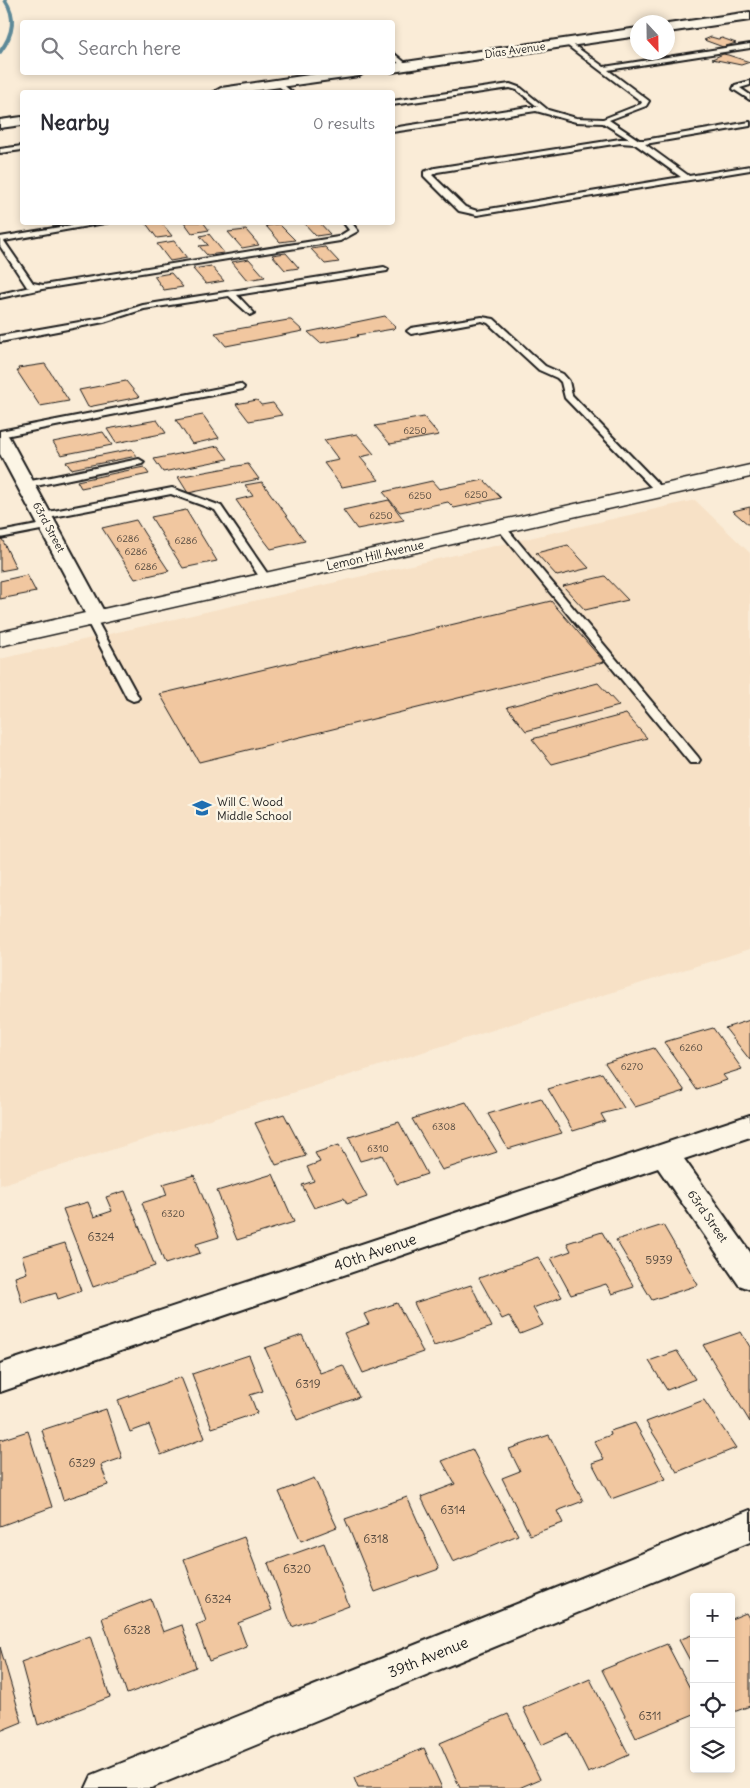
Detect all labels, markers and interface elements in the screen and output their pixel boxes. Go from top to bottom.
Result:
north arrow [630,15,675,60]
search box [20,20,395,75]
icon: search [38,34,66,62]
text: Search here [78,36,181,60]
street label: Dias Avenue [484,39,546,61]
text: Nearby [40,109,110,136]
text: 0 results [313,113,375,133]
house number: 6250 [403,424,427,437]
house number: 6250 [464,488,488,501]
house number: 6250 [408,489,432,502]
street label: 63rd Street [30,499,68,555]
house number: 6250 [369,509,393,522]
house number: 6286 [117,532,140,545]
house number: 6286 [175,534,198,547]
street label: Lemon Hill Avenue [325,537,425,573]
house number: 6286 [125,545,148,558]
house number: 6286 [135,560,158,573]
place label: Will C. Wood Middle School [217,794,291,823]
school or university icon: Will C. Wood Middle School [191,797,213,819]
house number: 6260 [679,1041,703,1054]
house number: 6270 [621,1060,643,1073]
house number: 6308 [432,1120,456,1133]
house number: 6310 [367,1142,389,1155]
street label: 63rd Street [685,1187,731,1245]
house number: 6320 [161,1207,185,1220]
house number: 6324 [87,1229,115,1244]
street label: 40th Avenue [331,1229,419,1275]
house number: 5939 [645,1252,673,1267]
house number: 6319 [295,1376,321,1391]
house number: 6329 [68,1455,96,1470]
house number: 6314 [440,1502,466,1517]
house number: 6318 [363,1531,389,1546]
house number: 6320 [283,1561,311,1576]
house number: 6324 [204,1591,232,1606]
map controls [690,1593,735,1773]
button: + [690,1593,735,1638]
house number: 6328 [123,1622,151,1637]
street label: 39th Avenue [385,1632,471,1682]
button: − [690,1638,735,1683]
button: locate [690,1683,735,1728]
house number: 6311 [638,1708,662,1723]
button: layers [690,1728,735,1773]

